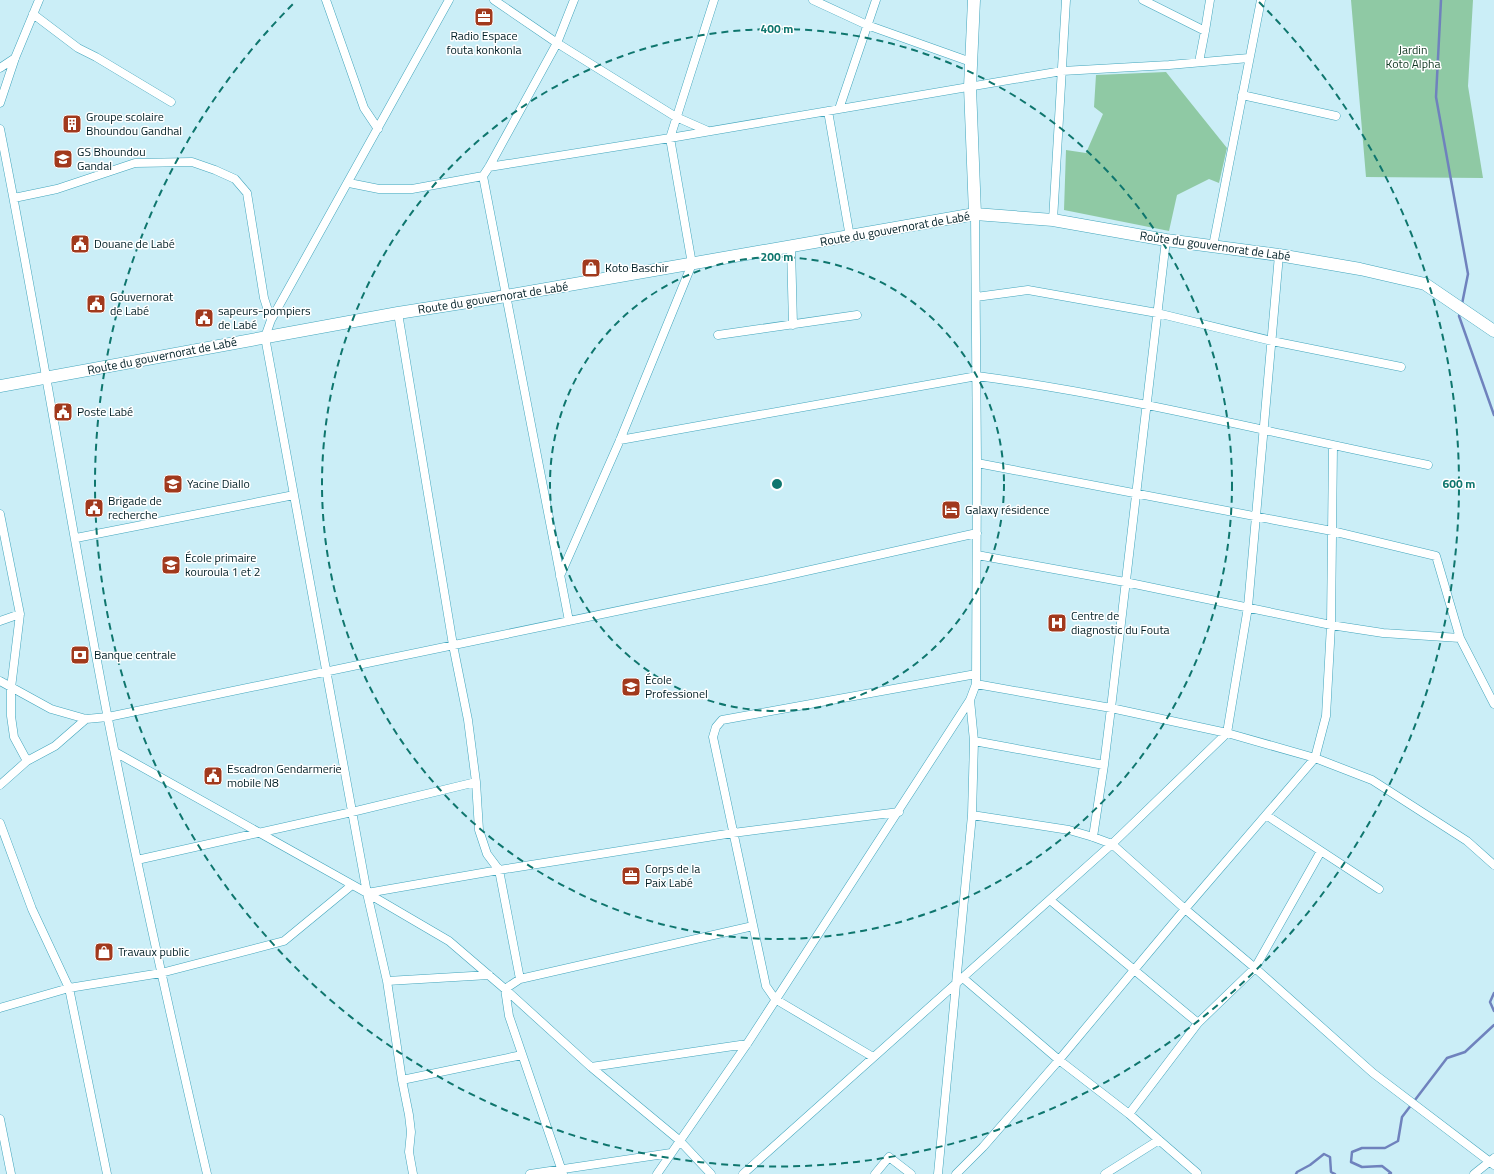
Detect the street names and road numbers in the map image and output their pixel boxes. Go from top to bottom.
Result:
street label: Route du gouvernorat de Labé [818,206,971,251]
street label: Route du gouvernorat de Labé [1138,226,1292,265]
street label: Route du gouvernorat de Labé [416,276,569,319]
street label: Route du gouvernorat de Labé [85,332,238,379]

